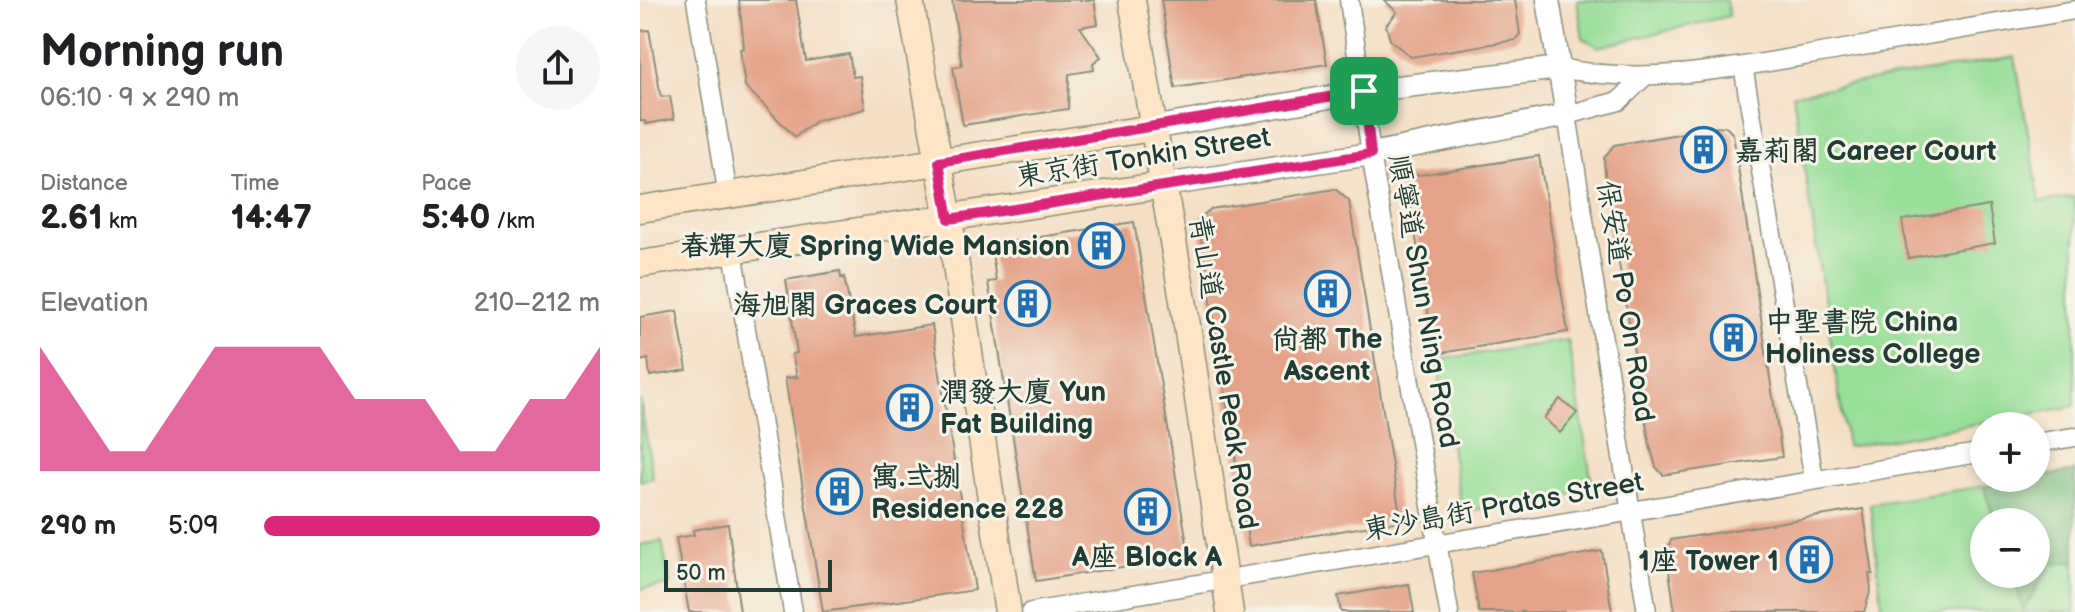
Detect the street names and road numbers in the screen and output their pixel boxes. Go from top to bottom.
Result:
street label: 東京街 Tonkin Street [1014,121,1273,194]
street label: 順寧道 Shun Ning Road [1381,152,1466,451]
street label: 保安道 Po On Road [1590,178,1661,424]
street label: 青山道 Castle Peak Road [1182,213,1265,532]
street label: 東沙島街 Pratas Street [1361,466,1646,547]

